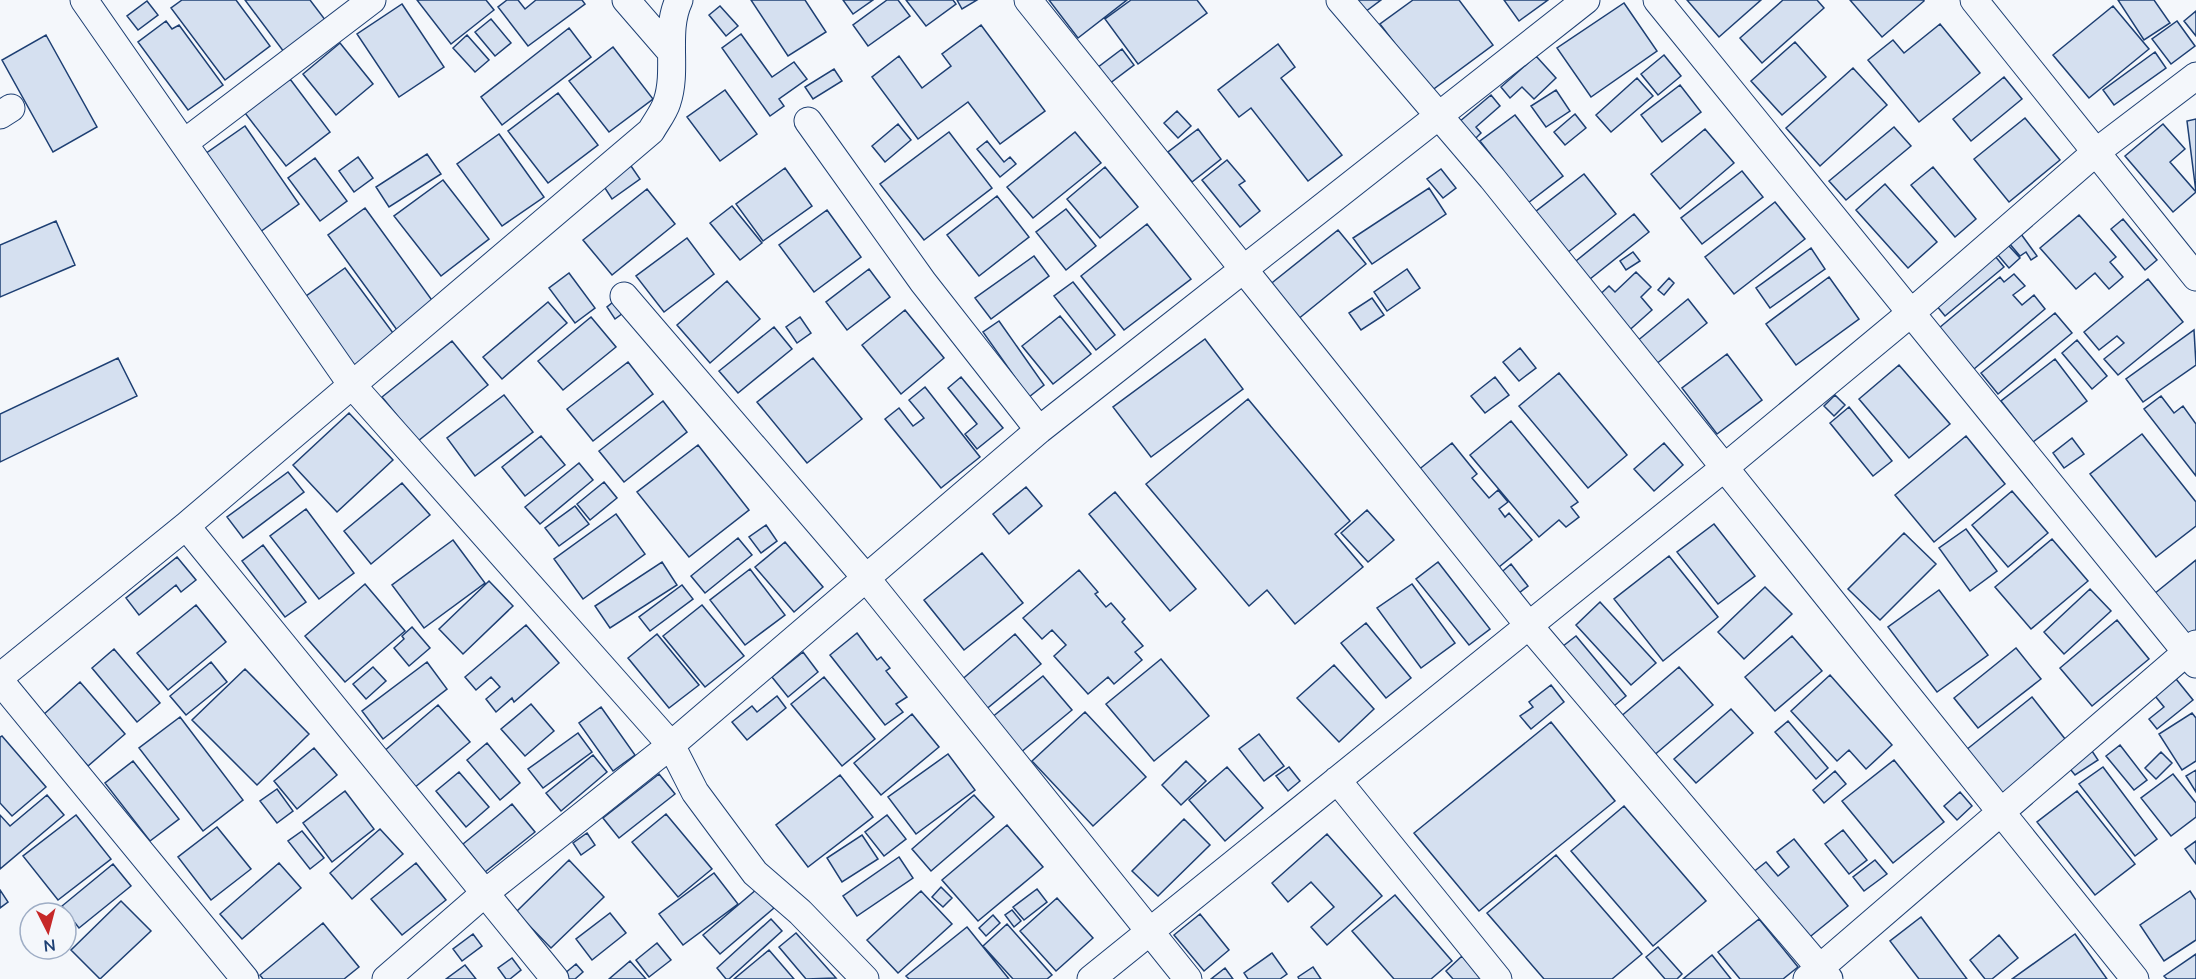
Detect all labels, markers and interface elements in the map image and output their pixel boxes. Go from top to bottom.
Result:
north arrow [18,901,78,961]
text: N [43,935,57,956]

